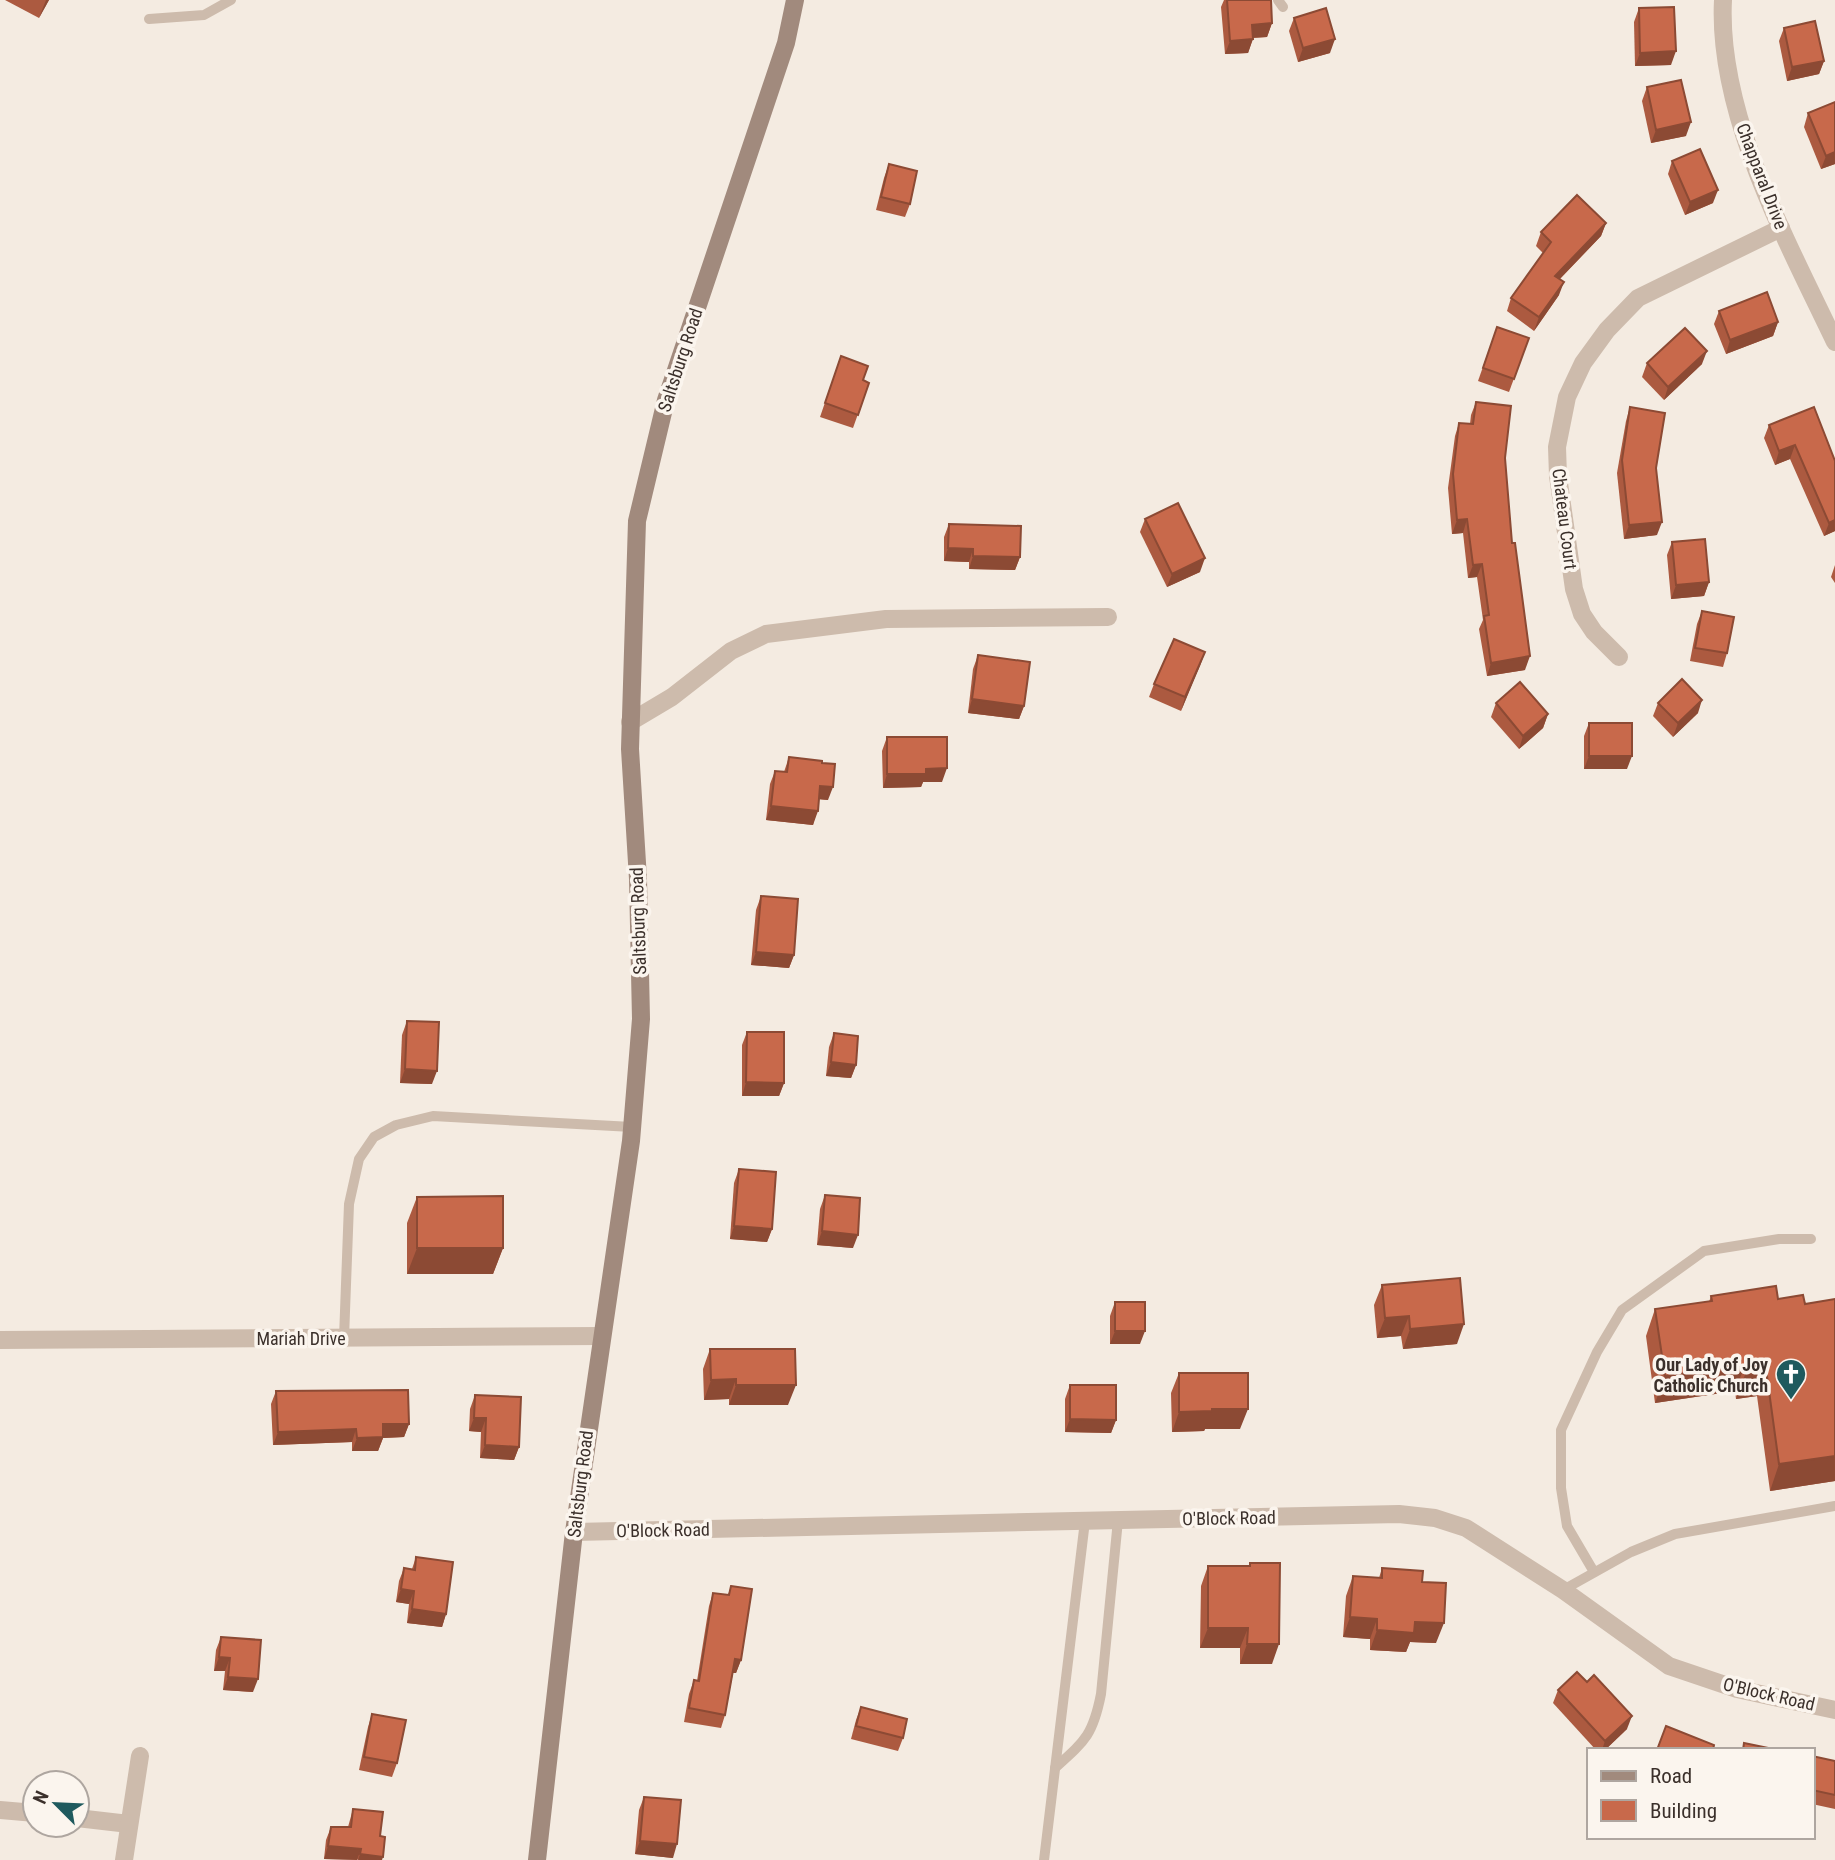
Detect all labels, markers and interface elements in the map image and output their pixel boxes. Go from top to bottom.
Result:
street label: Chapparal Drive [1732,120,1792,232]
street label: Saltsburg Road [653,306,707,414]
street label: Chateau Court [1548,467,1582,571]
street label: Saltsburg Road [626,867,650,975]
street label: Mariah Drive [256,1328,346,1349]
place label: Our Lady of Joy Catholic Church [1654,1354,1768,1396]
church icon: Our Lady of Joy Catholic Church [1774,1357,1808,1401]
street label: Saltsburg Road [563,1429,597,1539]
street label: O'Block Road [1182,1507,1276,1529]
street label: O'Block Road [616,1519,710,1541]
street label: O'Block Road [1721,1673,1817,1715]
legend [1587,1748,1814,1839]
text: Road [1650,1764,1692,1788]
north arrow [21,1769,91,1839]
text: N [28,1787,54,1807]
text: Building [1650,1799,1717,1823]

